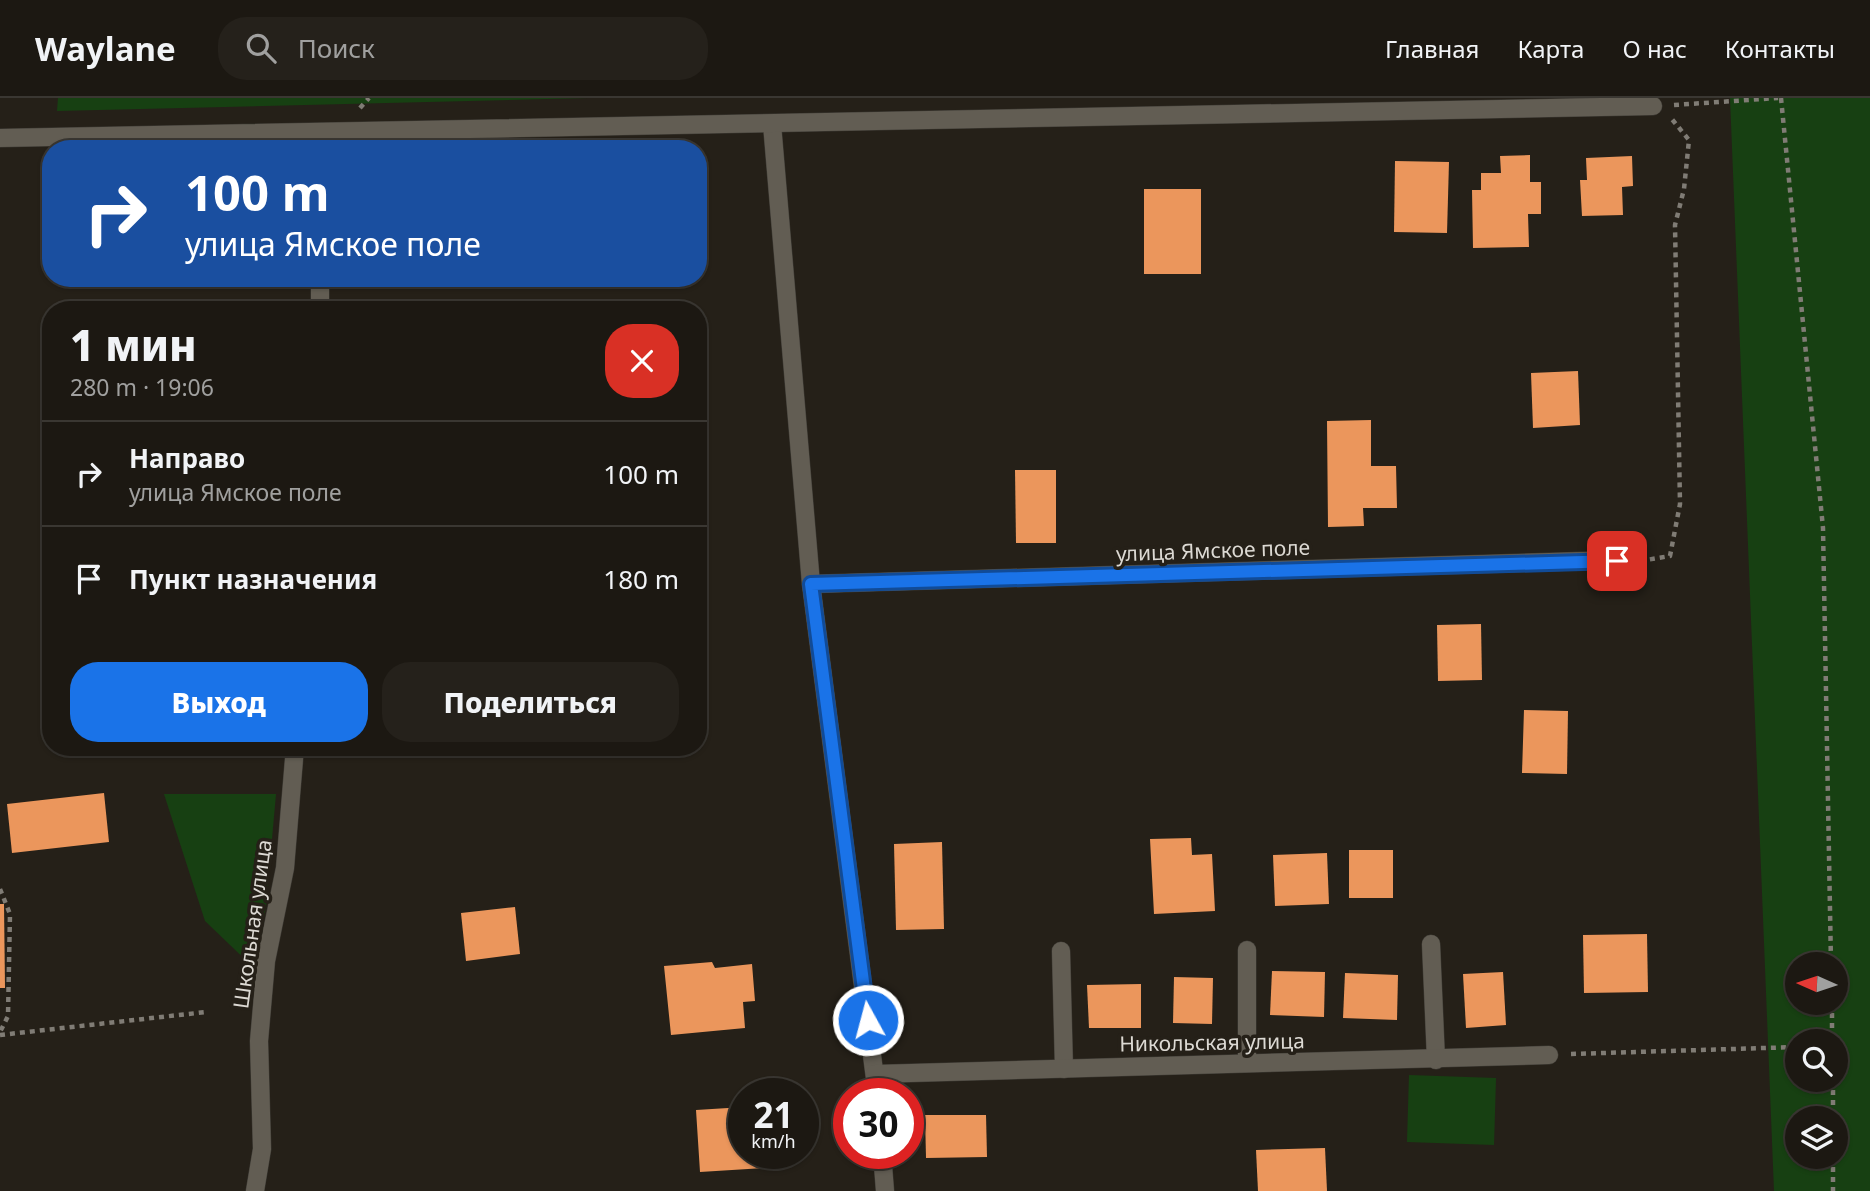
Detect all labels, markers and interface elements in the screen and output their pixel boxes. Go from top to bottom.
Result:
search box [218,17,708,80]
text: Waylane [35,26,176,71]
icon: search [242,29,280,67]
text: Поиск [298,30,375,66]
text: Главная [1385,32,1479,65]
text: Карта [1517,32,1584,65]
text: О нас [1622,32,1687,65]
text: Контакты [1725,32,1835,65]
text: 100 m [185,159,330,225]
icon: right [70,168,161,259]
text: улица Ямское поле [185,222,481,265]
text: 1 мин [70,316,197,373]
button: close [605,324,679,398]
text: 280 m · 19:06 [70,371,214,403]
text: Направо [129,440,245,476]
icon: right [70,455,108,493]
text: 100 m [603,456,679,492]
text: улица Ямское поле [129,476,342,508]
pin [1587,531,1647,591]
street label: улица Ямское поле [1115,533,1311,567]
icon: arrive [1598,542,1636,580]
icon: arrive [70,560,108,598]
text: Пункт назначения [129,561,377,597]
text: 180 m [603,561,679,597]
button: Выход [70,662,368,742]
button: Поделиться [382,662,679,742]
street label: Школьная улица [226,838,278,1010]
north arrow [1785,952,1848,1015]
map controls [1785,952,1848,1169]
position arrow [831,983,905,1057]
street label: Никольская улица [1119,1026,1305,1058]
button: search [1785,1029,1848,1092]
speed limit sign: 30 [833,1078,924,1169]
text: 21 [753,1091,794,1138]
button: layers [1785,1106,1848,1169]
text: km/h [751,1129,796,1153]

